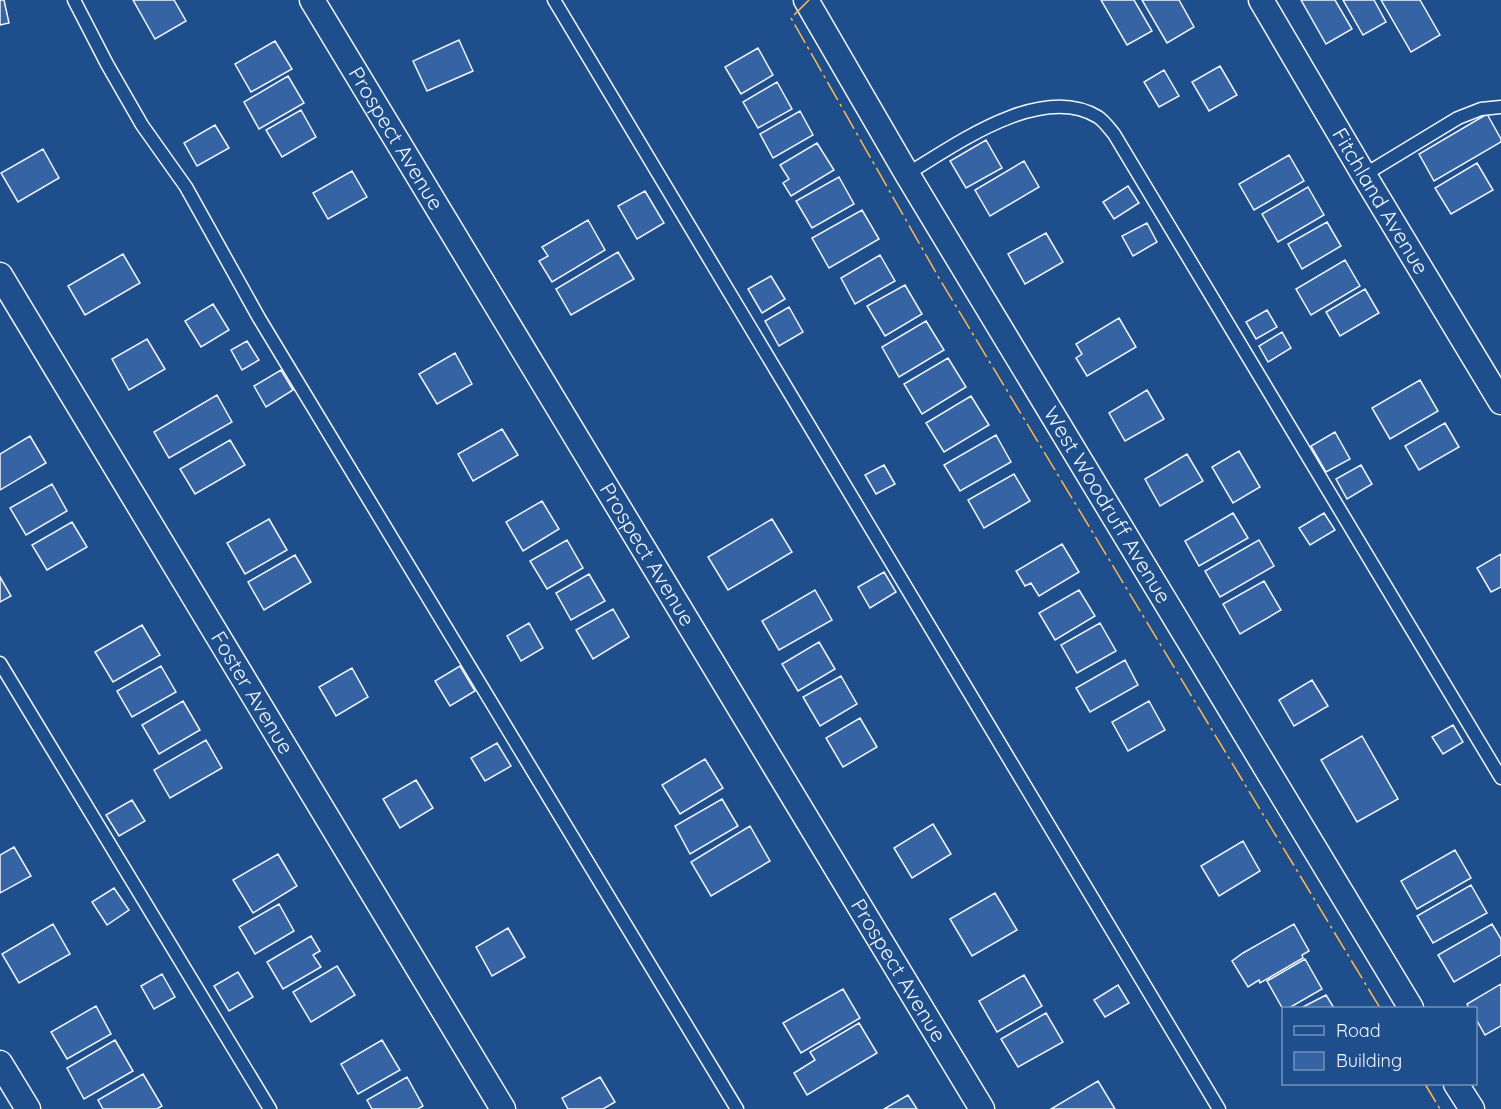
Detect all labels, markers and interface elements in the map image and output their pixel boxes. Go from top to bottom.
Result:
street label: Prospect Avenue [343,62,450,215]
street label: Fitchland Avenue [1327,123,1435,279]
street label: West Woodruff Avenue [1038,401,1177,608]
street label: Prospect Avenue [595,478,701,631]
street label: Foster Avenue [206,626,300,758]
street label: Prospect Avenue [846,894,953,1047]
legend [1282,1007,1477,1085]
text: Road [1336,1019,1381,1042]
text: Building [1336,1049,1402,1072]

